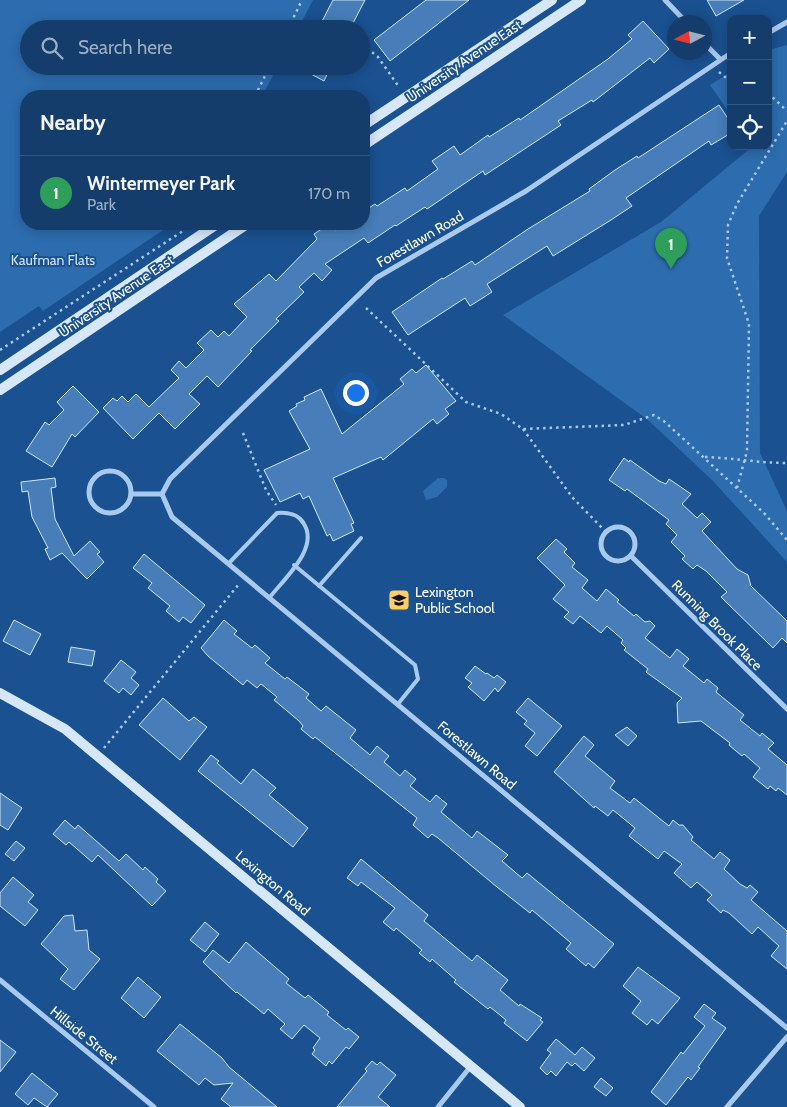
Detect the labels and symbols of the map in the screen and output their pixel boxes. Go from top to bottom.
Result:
north arrow [667,15,712,60]
street label: University Avenue East [403,16,525,106]
street label: Forestlawn Road [373,207,467,271]
pin: 1 [655,228,687,269]
park label: Kaufman Flats [11,251,95,269]
street label: University Avenue East [55,251,177,341]
your location [343,380,369,406]
street label: Running Brook Place [668,576,766,674]
place label: Lexington Public School [415,583,495,617]
school or university icon: Lexington Public School [387,588,411,612]
street label: Forestlawn Road [434,717,520,793]
street label: Lexington Road [232,847,314,919]
street label: Hillside Street [46,1002,122,1068]

